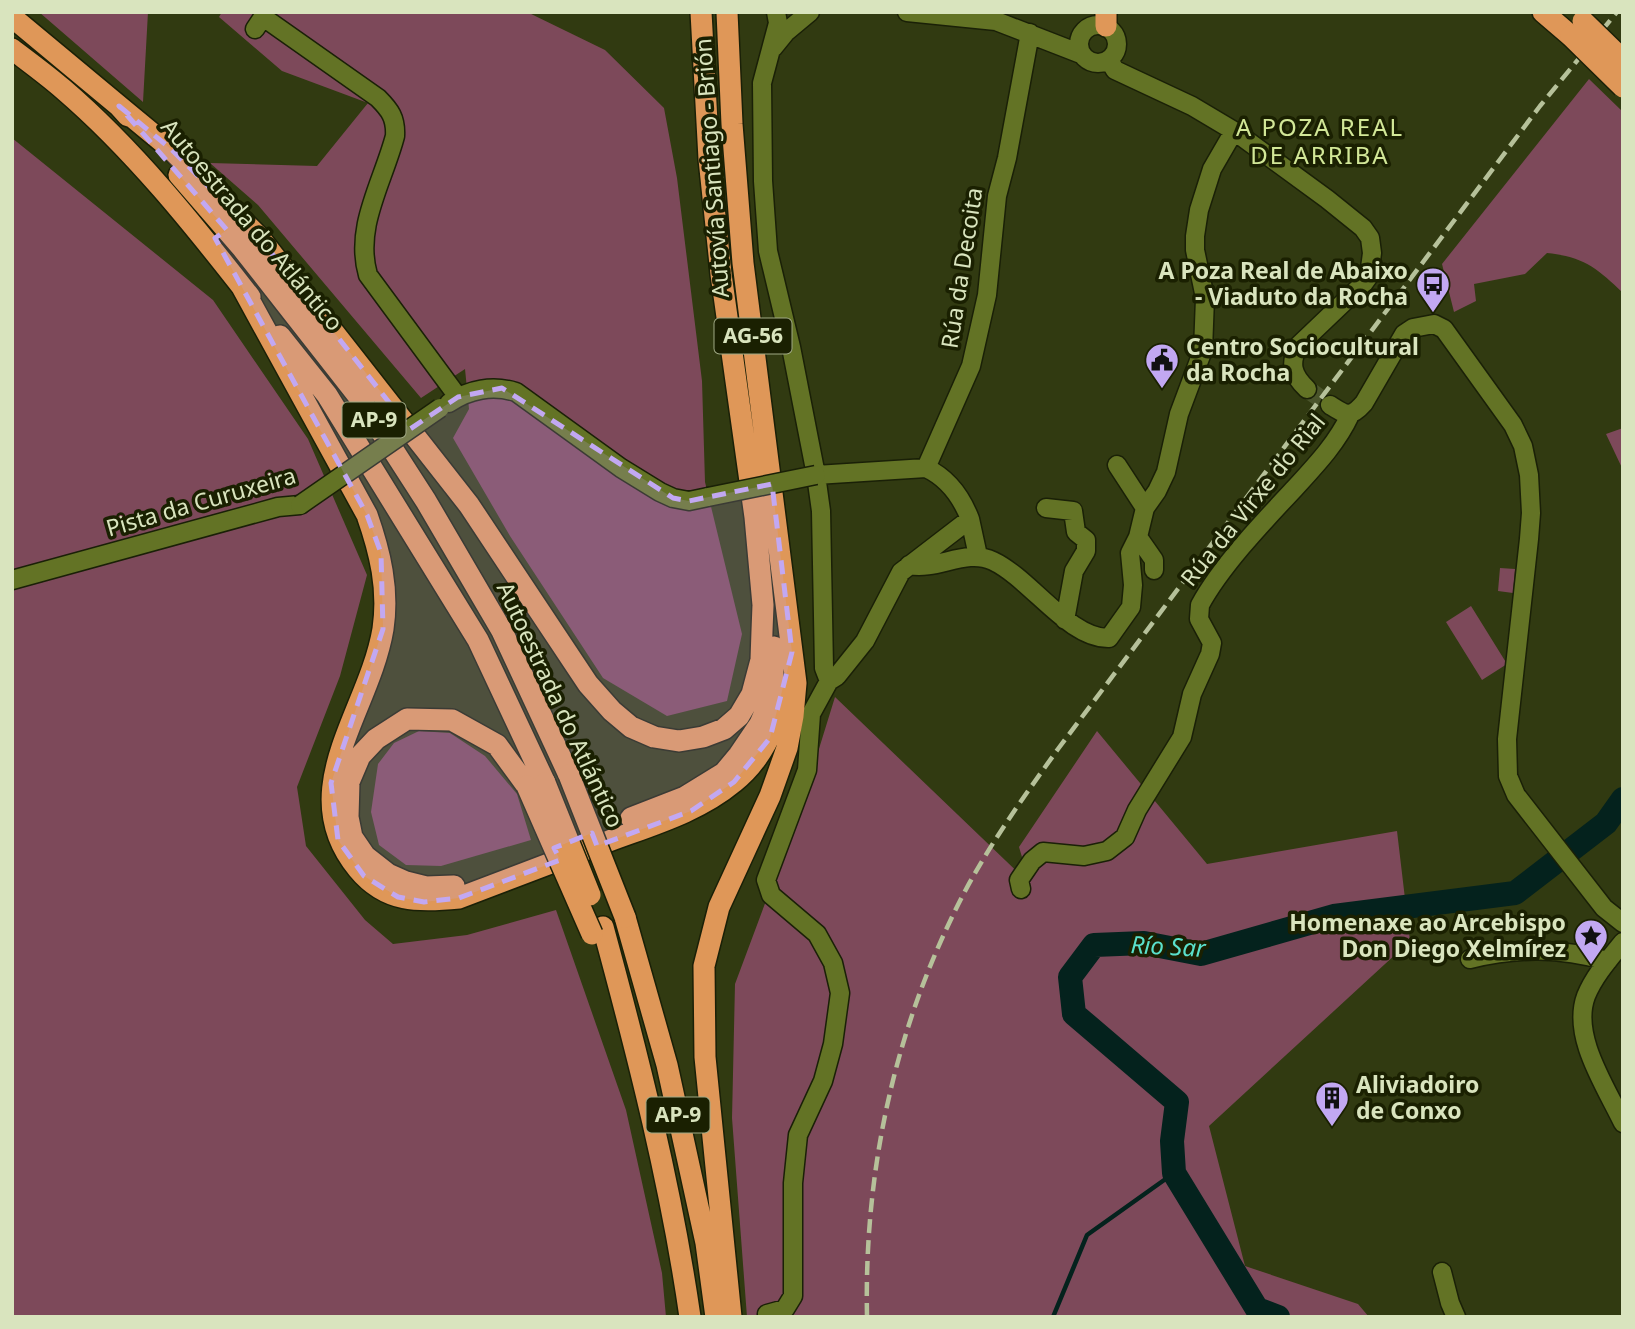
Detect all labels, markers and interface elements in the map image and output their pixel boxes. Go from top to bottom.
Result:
street label: Autovía Santiago - Brión [686,37,736,299]
district label: A POZA REAL DE ARRIBA [1236,110,1404,171]
street label: Autoestrada do Atlántico [154,112,351,337]
street label: Rúa da Decoita [933,185,990,350]
place label: A Poza Real de Abaixo - Viaduto da Rocha [1159,254,1408,312]
bus stop icon: A Poza Real de Abaixo - Viaduto da Rocha [1414,265,1452,314]
road number: AG-56 [714,318,792,354]
place label: Centro Sociocultural da Rocha [1186,330,1419,388]
public building icon: Centro Sociocultural da Rocha [1143,341,1181,390]
road number: AP-9 [342,402,406,438]
street label: Rúa da Virxe do Rial [1173,406,1332,592]
street label: Pista da Curuxeira [102,459,299,543]
street label: Autoestrada do Atlántico [490,577,632,833]
place label: Homenaxe ao Arcebispo Don Diego Xelmírez [1289,906,1566,964]
place icon: Homenaxe ao Arcebispo Don Diego Xelmírez [1572,917,1610,966]
water label: Río Sar [1130,927,1208,964]
place label: Aliviadoiro de Conxo [1356,1068,1479,1126]
building icon: Aliviadoiro de Conxo [1313,1079,1351,1128]
road number: AP-9 [646,1098,710,1132]

